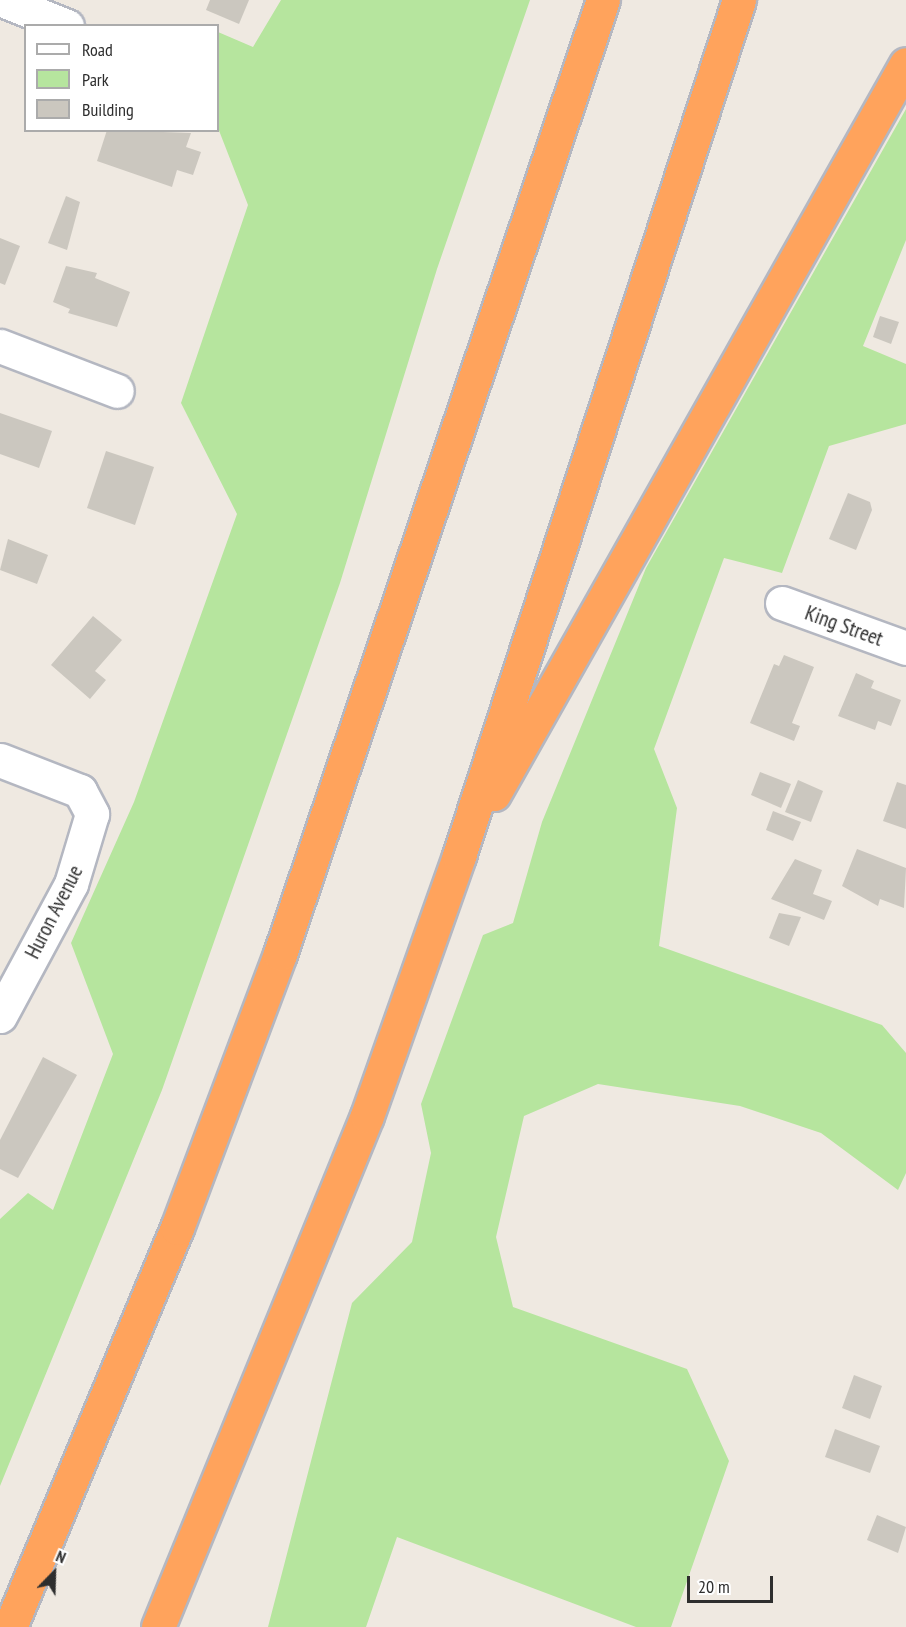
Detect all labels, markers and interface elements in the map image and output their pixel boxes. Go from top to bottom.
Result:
legend [24,24,219,132]
text: Road [82,38,113,61]
text: Park [82,68,109,91]
text: Building [82,98,134,121]
street label: King Street [802,600,886,652]
street label: Huron Avenue [20,861,88,963]
north arrow [24,1543,84,1603]
text: N [53,1546,69,1567]
scale bar [690,1564,776,1602]
text: 20 m [698,1575,730,1598]

